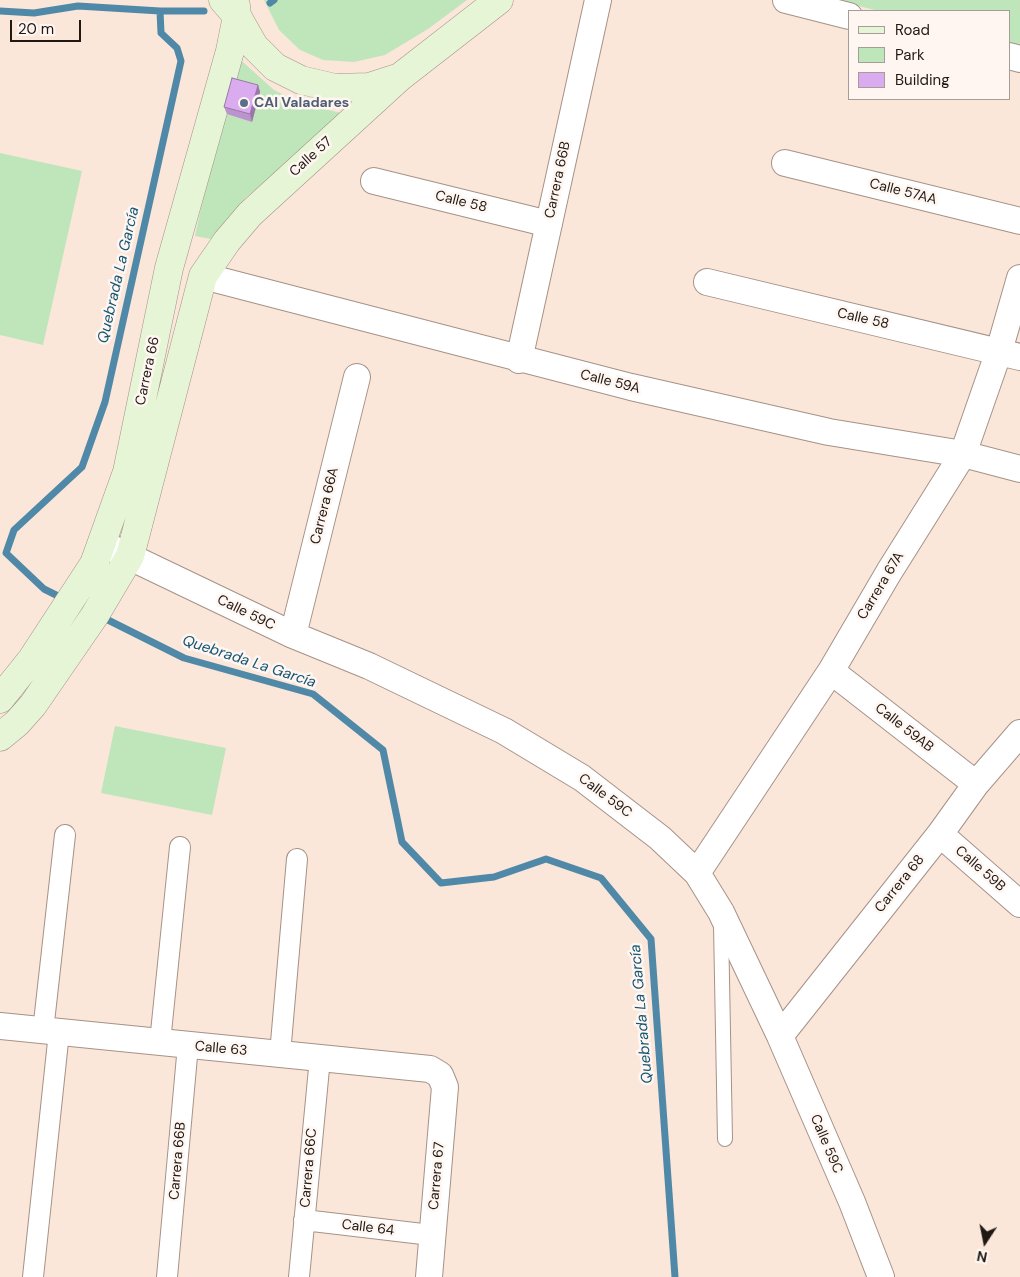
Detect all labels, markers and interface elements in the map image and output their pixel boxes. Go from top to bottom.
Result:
scale bar [12,10,84,42]
legend [848,10,1010,100]
text: 20 m [18,19,54,39]
text: Road [895,20,930,40]
text: Park [895,45,925,65]
text: Building [895,70,950,90]
place label: CAI Valadares [254,95,349,111]
marker: CAI Valadares [238,97,250,109]
street label: Calle 57 [286,134,336,180]
street label: Carrera 66B [542,140,574,220]
street label: Calle 57AA [868,176,938,208]
street label: Calle 58 [433,187,489,217]
water label: Quebrada La García [95,205,143,345]
street label: Calle 58 [835,305,891,333]
street label: Carrera 66 [133,335,163,407]
street label: Calle 59A [578,366,642,398]
street label: Carrera 66A [307,466,343,546]
street label: Carrera 67A [854,549,908,623]
street label: Calle 59C [214,592,278,634]
water label: Quebrada La García [180,632,318,692]
street label: Calle 59AB [871,700,937,756]
street label: Calle 59C [575,770,635,822]
street label: Calle 59B [951,843,1009,895]
street label: Carrera 68 [872,852,928,916]
water label: Quebrada La García [627,944,657,1084]
street label: Calle 63 [194,1038,248,1060]
street label: Calle 59C [806,1112,846,1176]
street label: Carrera 66B [166,1121,190,1201]
street label: Carrera 66C [297,1127,321,1209]
street label: Carrera 67 [426,1141,448,1211]
street label: Calle 64 [341,1216,395,1240]
north arrow [960,1217,1010,1267]
text: N [975,1247,989,1267]

